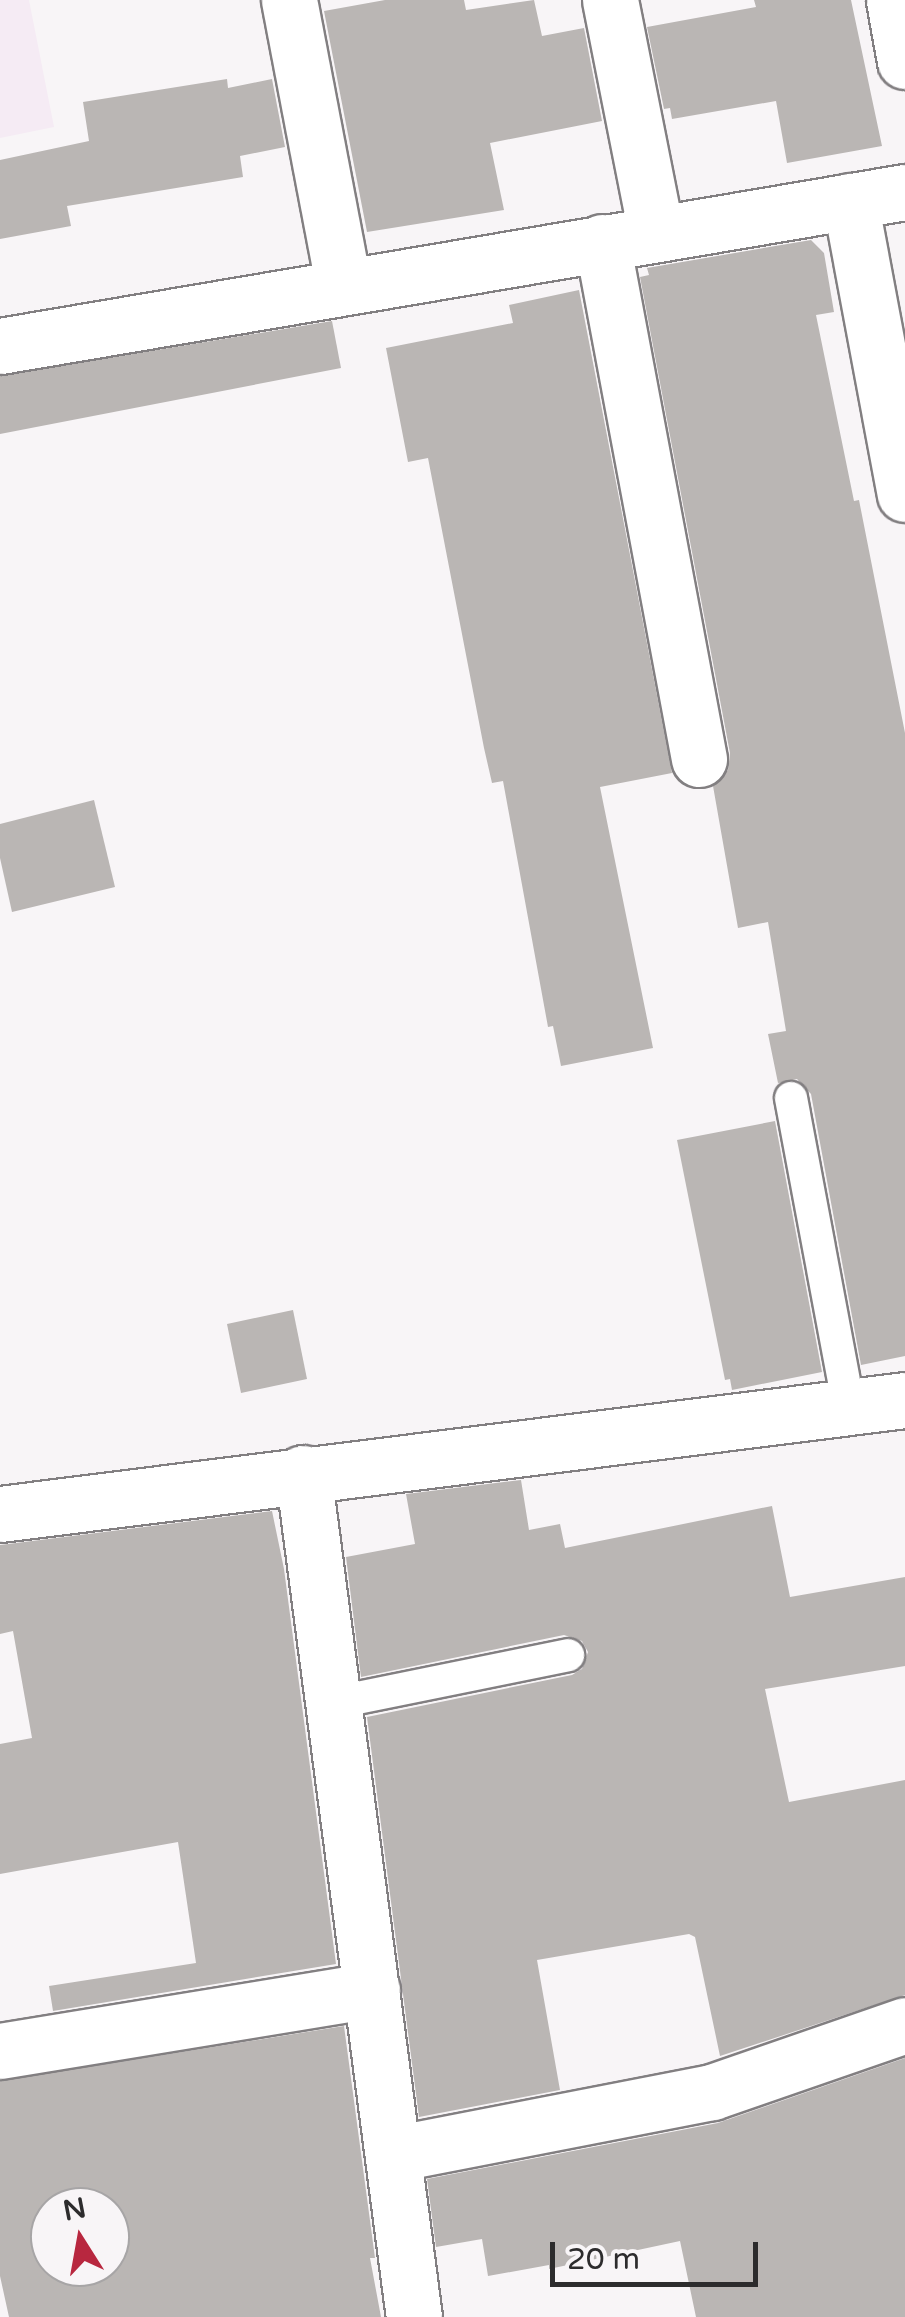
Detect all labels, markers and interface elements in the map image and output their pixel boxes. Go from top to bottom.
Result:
north arrow [30,2187,130,2287]
text: N [60,2191,89,2228]
scale bar [555,2222,762,2284]
text: 20 m [567,2241,640,2278]

